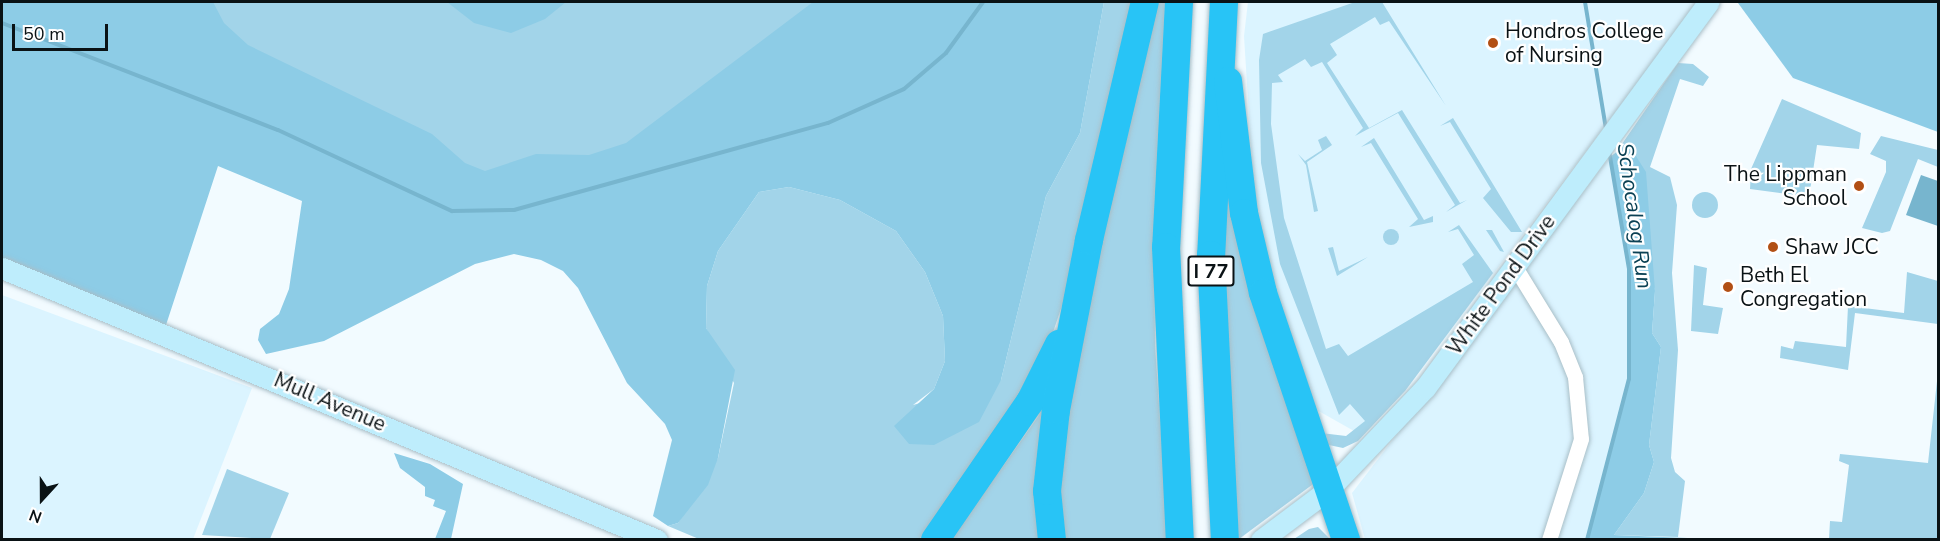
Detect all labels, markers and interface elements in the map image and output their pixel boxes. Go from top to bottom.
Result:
scale bar [15,12,111,50]
place label: Hondros College of Nursing [1505,18,1663,68]
text: 50 m [23,22,65,46]
marker: Hondros College of Nursing [1486,36,1500,50]
water label: Schocalog Run [1611,141,1657,291]
place label: The Lippman School [1724,161,1847,211]
marker: The Lippman School [1852,179,1866,193]
street label: White Pond Drive [1442,210,1560,360]
place label: Shaw JCC [1785,234,1879,260]
marker: Shaw JCC [1766,240,1780,254]
road number: I 77 [1187,254,1235,288]
place label: Beth El Congregation [1740,262,1867,312]
marker: Beth El Congregation [1721,280,1735,294]
street label: Mull Avenue [270,367,390,437]
north arrow [12,469,72,529]
text: N [26,503,45,528]

